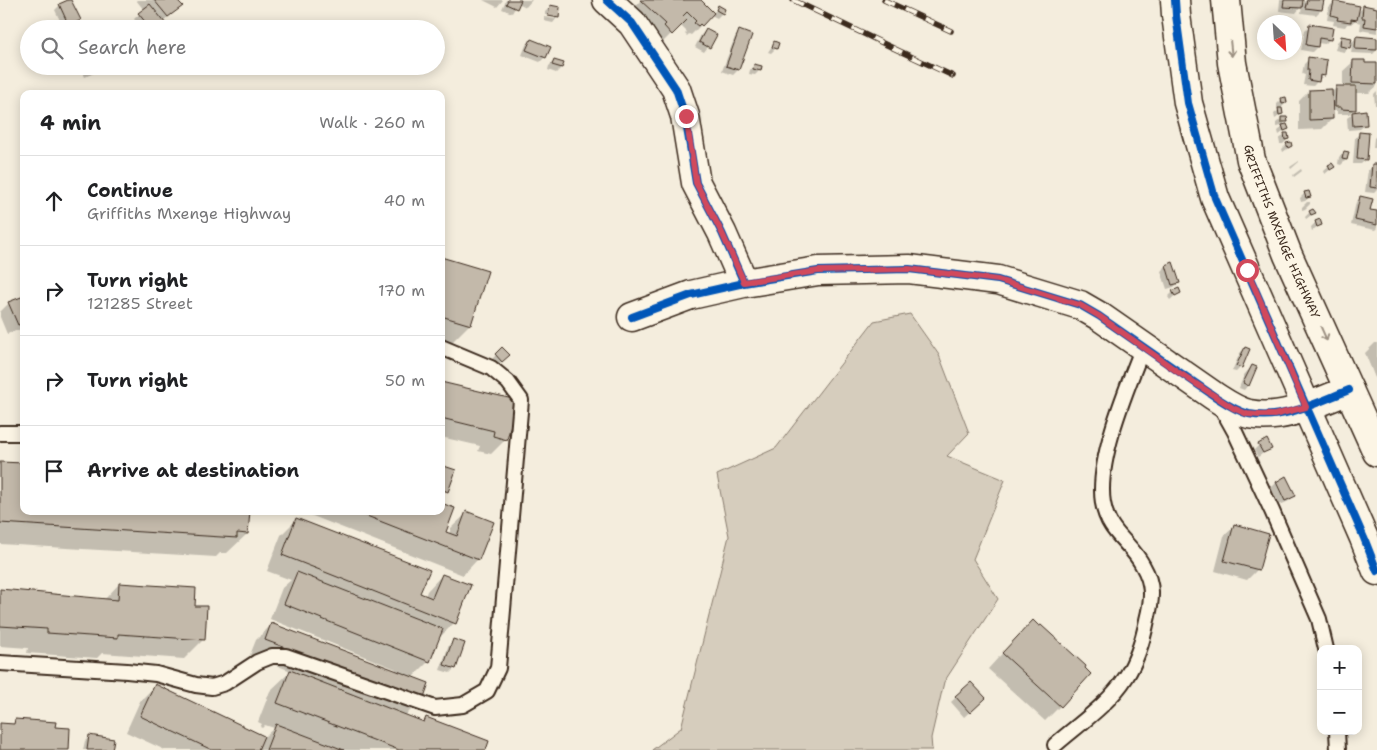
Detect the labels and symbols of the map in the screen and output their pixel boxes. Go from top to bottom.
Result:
north arrow [1257,15,1302,60]
one-way arrow [1226,40,1236,56]
route end [675,105,698,128]
street label: GRIFFITHS MXENGE HIGHWAY [1240,143,1324,322]
route start [1236,259,1259,282]
one-way arrow [1320,326,1329,341]

